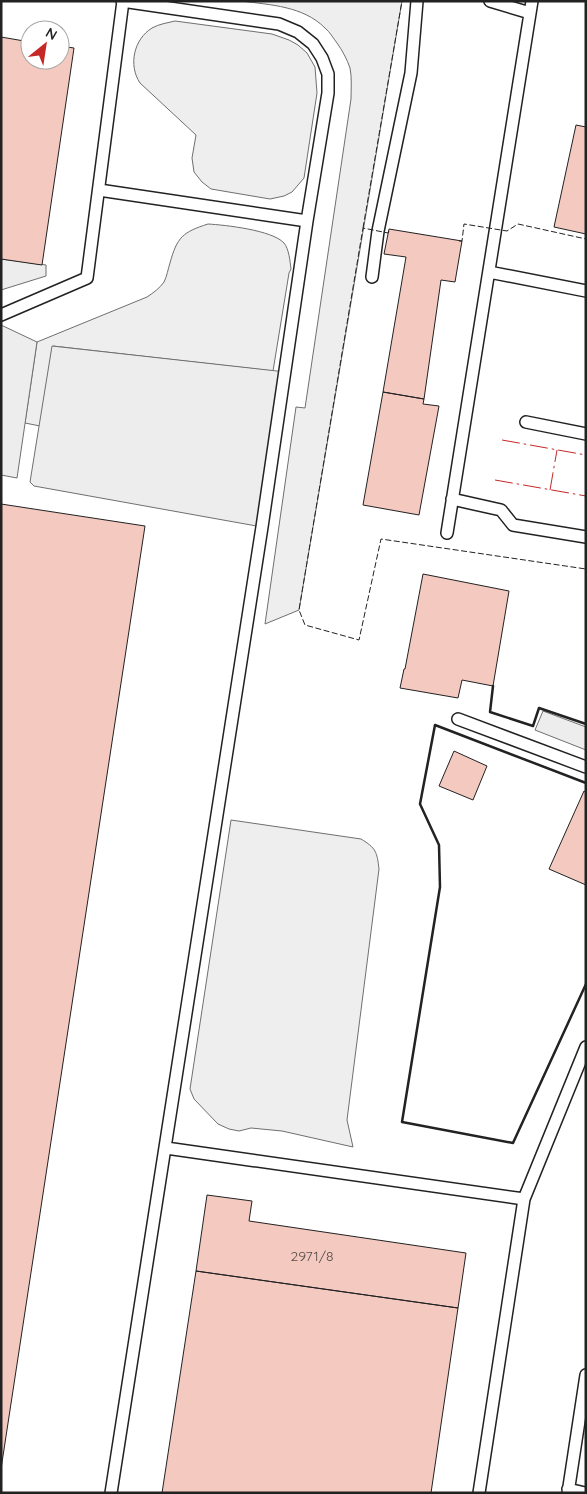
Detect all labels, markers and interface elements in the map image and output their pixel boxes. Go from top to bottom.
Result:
north arrow [20,20,70,70]
text: N [43,23,60,44]
house number: 2971/8 [290,1247,334,1265]

